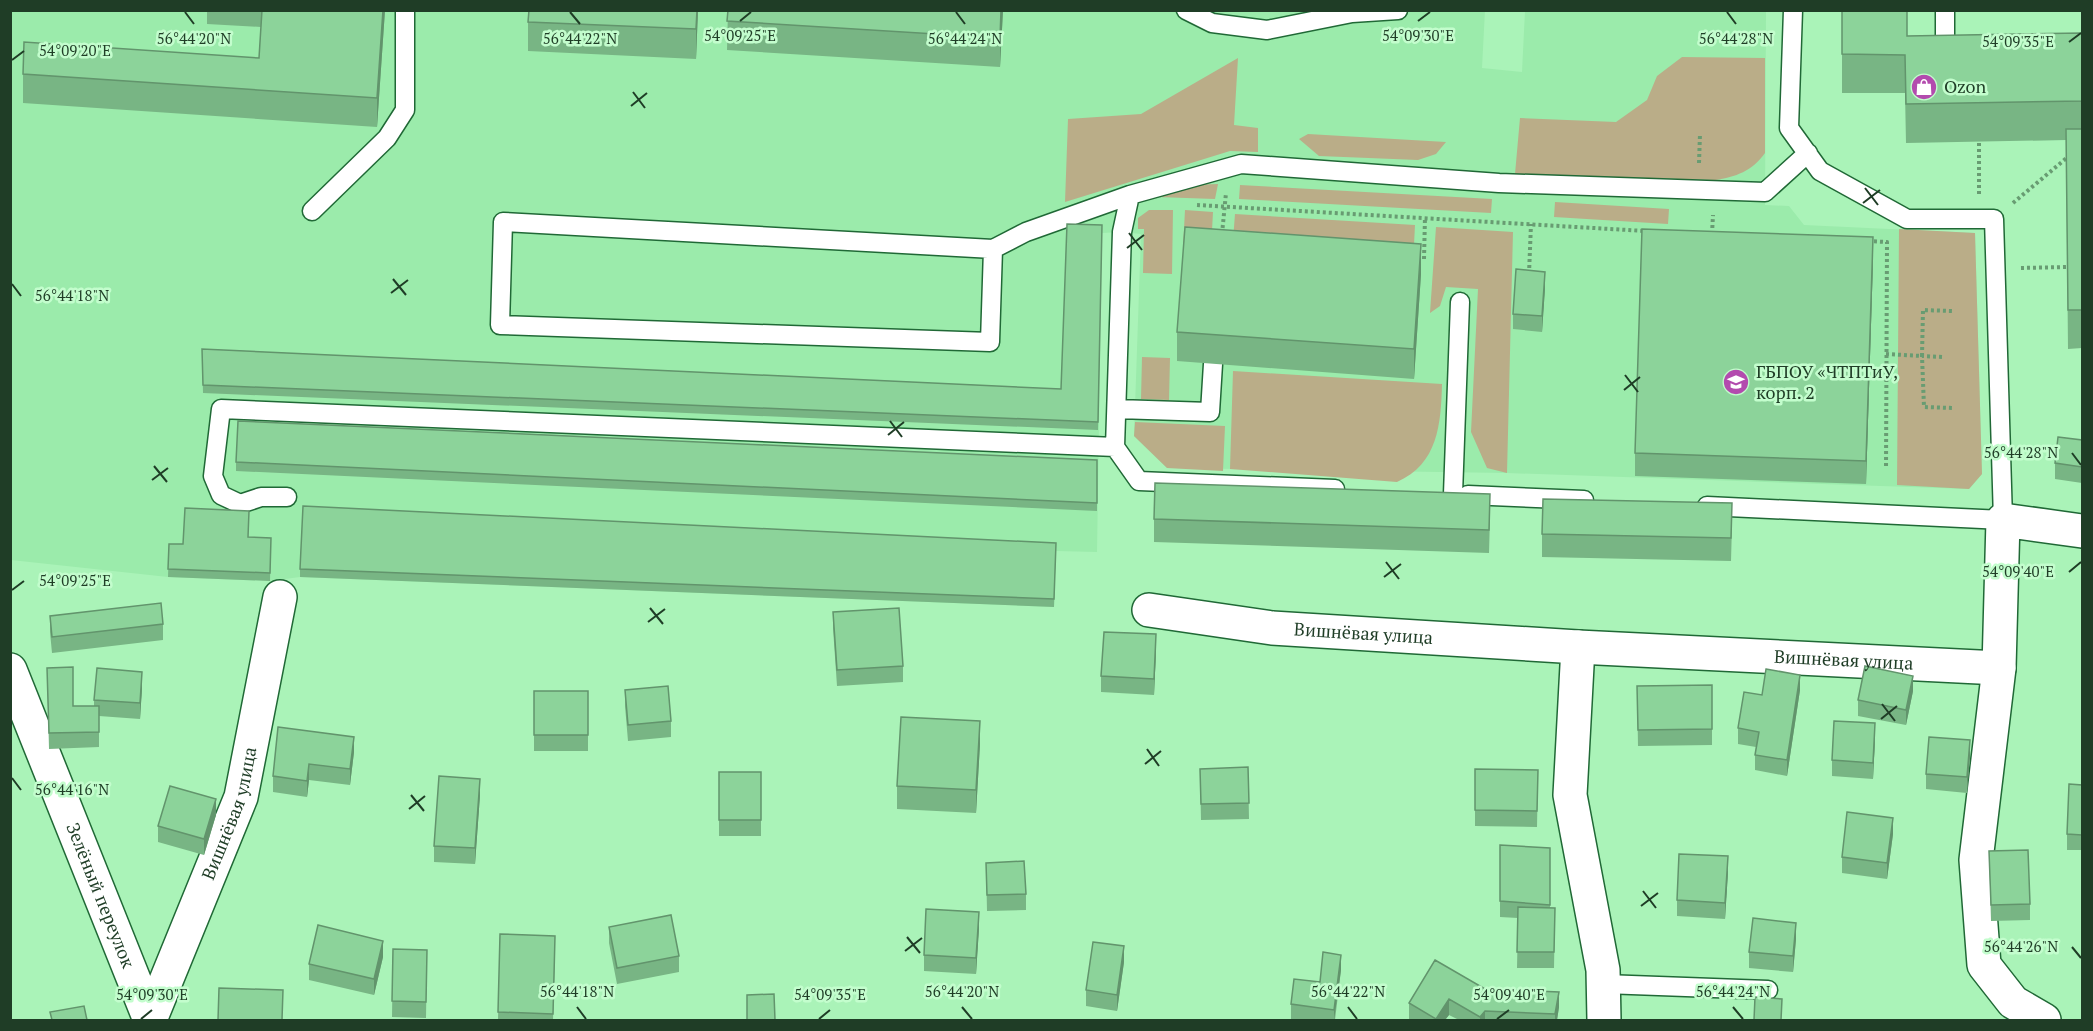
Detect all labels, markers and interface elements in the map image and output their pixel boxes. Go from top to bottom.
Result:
text: 54°09'25"E [704,25,776,45]
text: 54°09'30"E [1382,25,1454,45]
text: 56°44'20"N [157,28,231,48]
text: 56°44'22"N [543,28,617,48]
text: 56°44'24"N [928,28,1002,48]
text: 56°44'28"N [1699,28,1773,48]
text: 54°09'35"E [1982,31,2054,51]
text: 54°09'20"E [39,40,111,60]
shop icon: Ozon [1909,72,1939,102]
place label: Ozon [1944,74,1987,98]
text: 56°44'18"N [35,285,109,305]
place label: ГБПОУ «ЧТПТиУ, корп. 2 [1756,359,1898,404]
school or university icon: ГБПОУ «ЧТПТиУ, корп. 2 [1721,367,1751,397]
text: 56°44'28"N [1984,442,2058,462]
text: 54°09'40"E [1982,561,2054,581]
text: 54°09'25"E [39,570,111,590]
street label: Вишнёвая улица [1293,616,1434,649]
street label: Вишнёвая улица [1774,644,1914,675]
street label: Вишнёвая улица [196,745,262,883]
text: 56°44'16"N [35,779,109,799]
street label: Зелёный переулок [61,819,141,972]
text: 56°44'26"N [1984,936,2058,956]
text: 56°44'18"N [540,981,614,1001]
text: 56°44'20"N [925,981,999,1001]
text: 56°44'22"N [1311,981,1385,1001]
text: 56°44'24"N [1696,981,1770,1001]
text: 54°09'30"E [116,984,188,1004]
text: 54°09'35"E [794,984,866,1004]
text: 54°09'40"E [1473,984,1545,1004]

